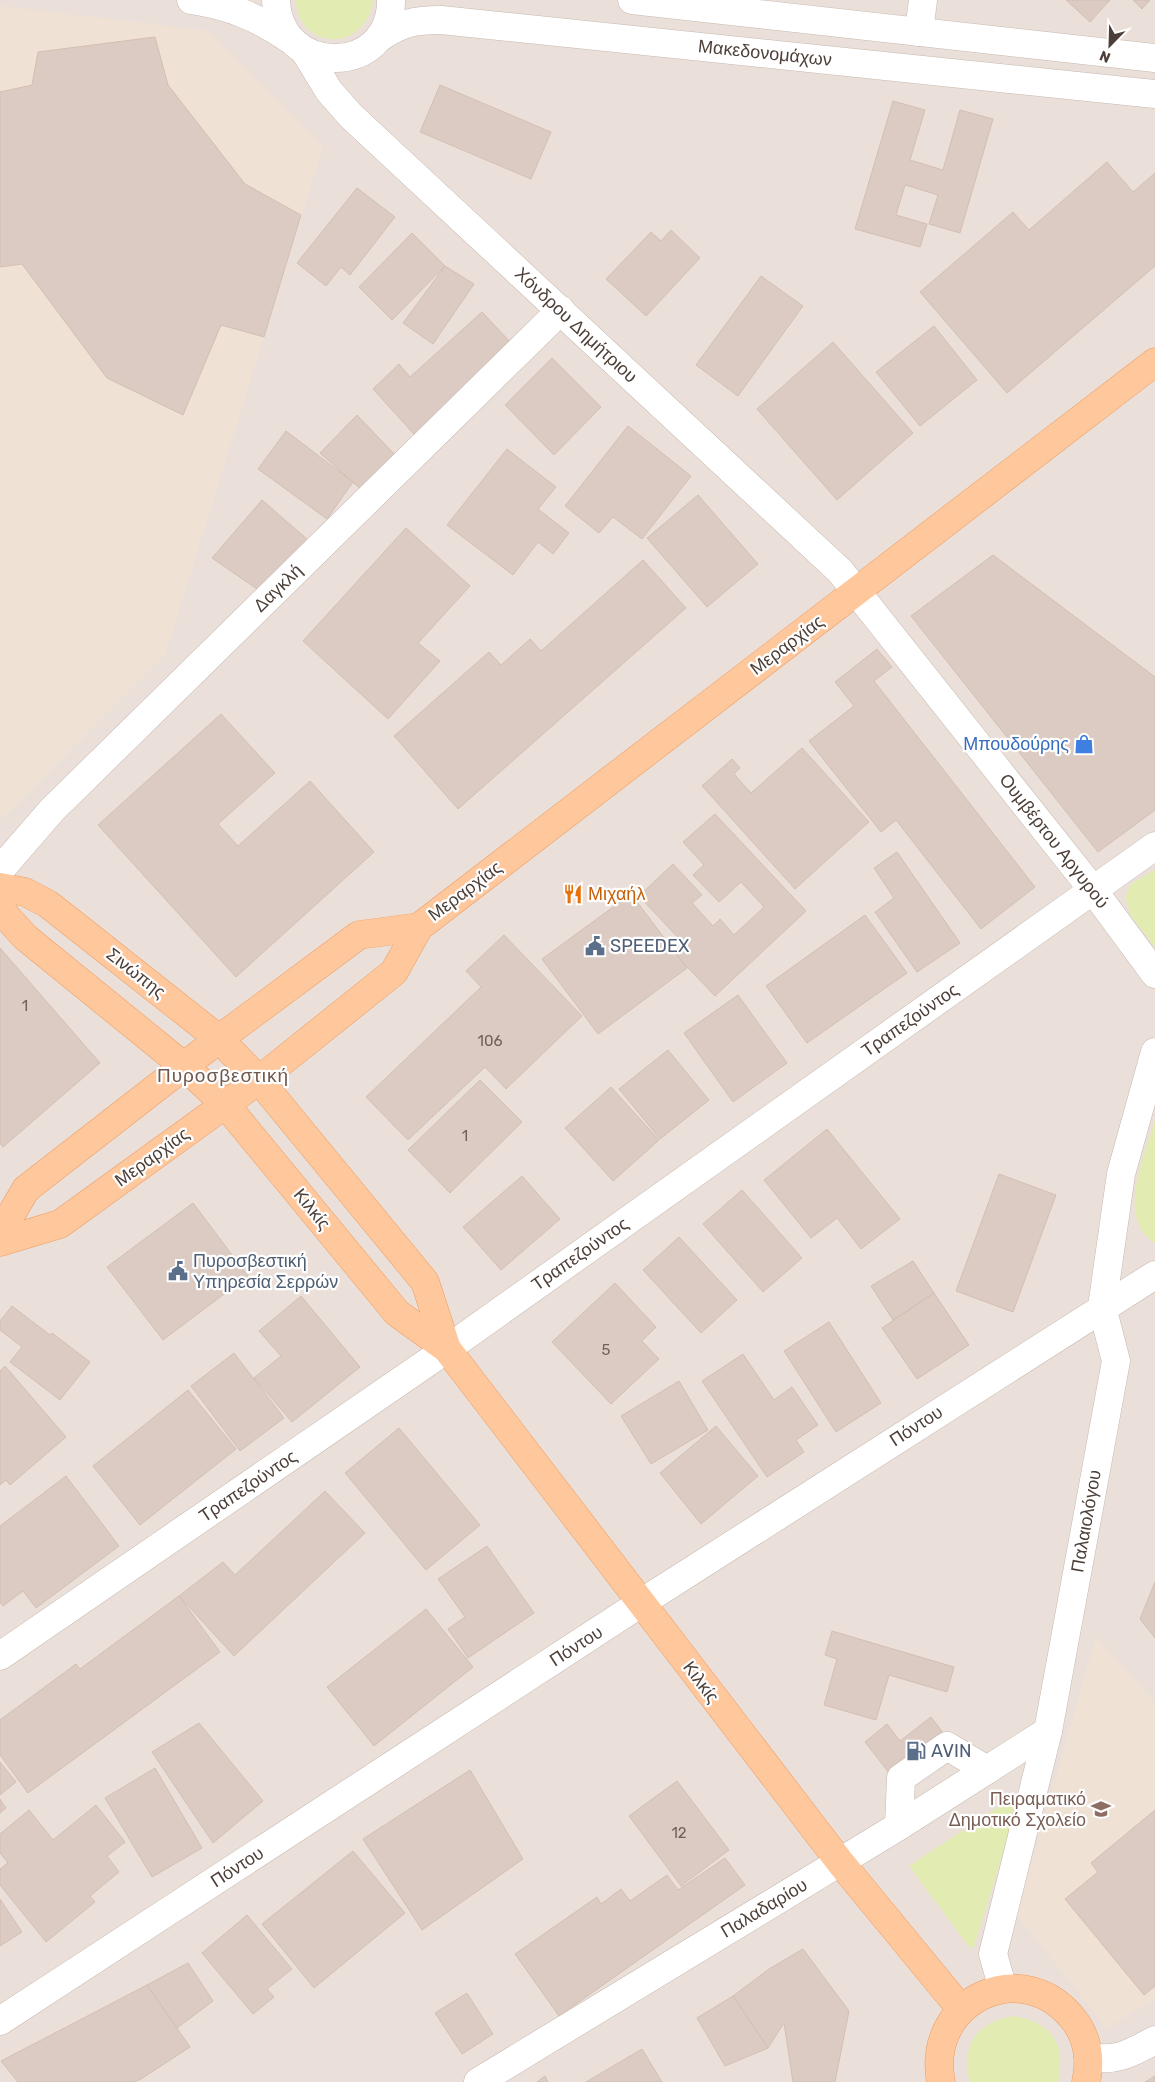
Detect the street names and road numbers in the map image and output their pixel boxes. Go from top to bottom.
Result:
street label: Μακεδονομάχων [697,35,833,71]
street label: Χόνδρου Δημήτριου [510,263,642,387]
street label: Δαγκλή [249,559,307,617]
street label: Μεραρχίας [746,610,828,680]
street label: Ουμβέρτου Αργυρού [995,769,1113,913]
street label: Μεραρχίας [424,856,506,926]
street label: Σινώπης [102,943,170,1003]
street label: Τραπεζούντος [857,978,963,1061]
street label: Μεραρχίας [111,1123,194,1191]
street label: Κιλκίς [289,1184,335,1234]
street label: Τραπεζούντος [527,1212,633,1295]
street label: Πόντου [885,1401,947,1451]
street label: Τραπεζούντος [195,1445,301,1527]
street label: Παλαιολόγου [1066,1468,1106,1574]
street label: Πόντου [545,1621,607,1671]
street label: Κιλκίς [678,1657,724,1708]
street label: Πόντου [206,1842,268,1892]
street label: Παλαδαρίου [717,1874,811,1942]

